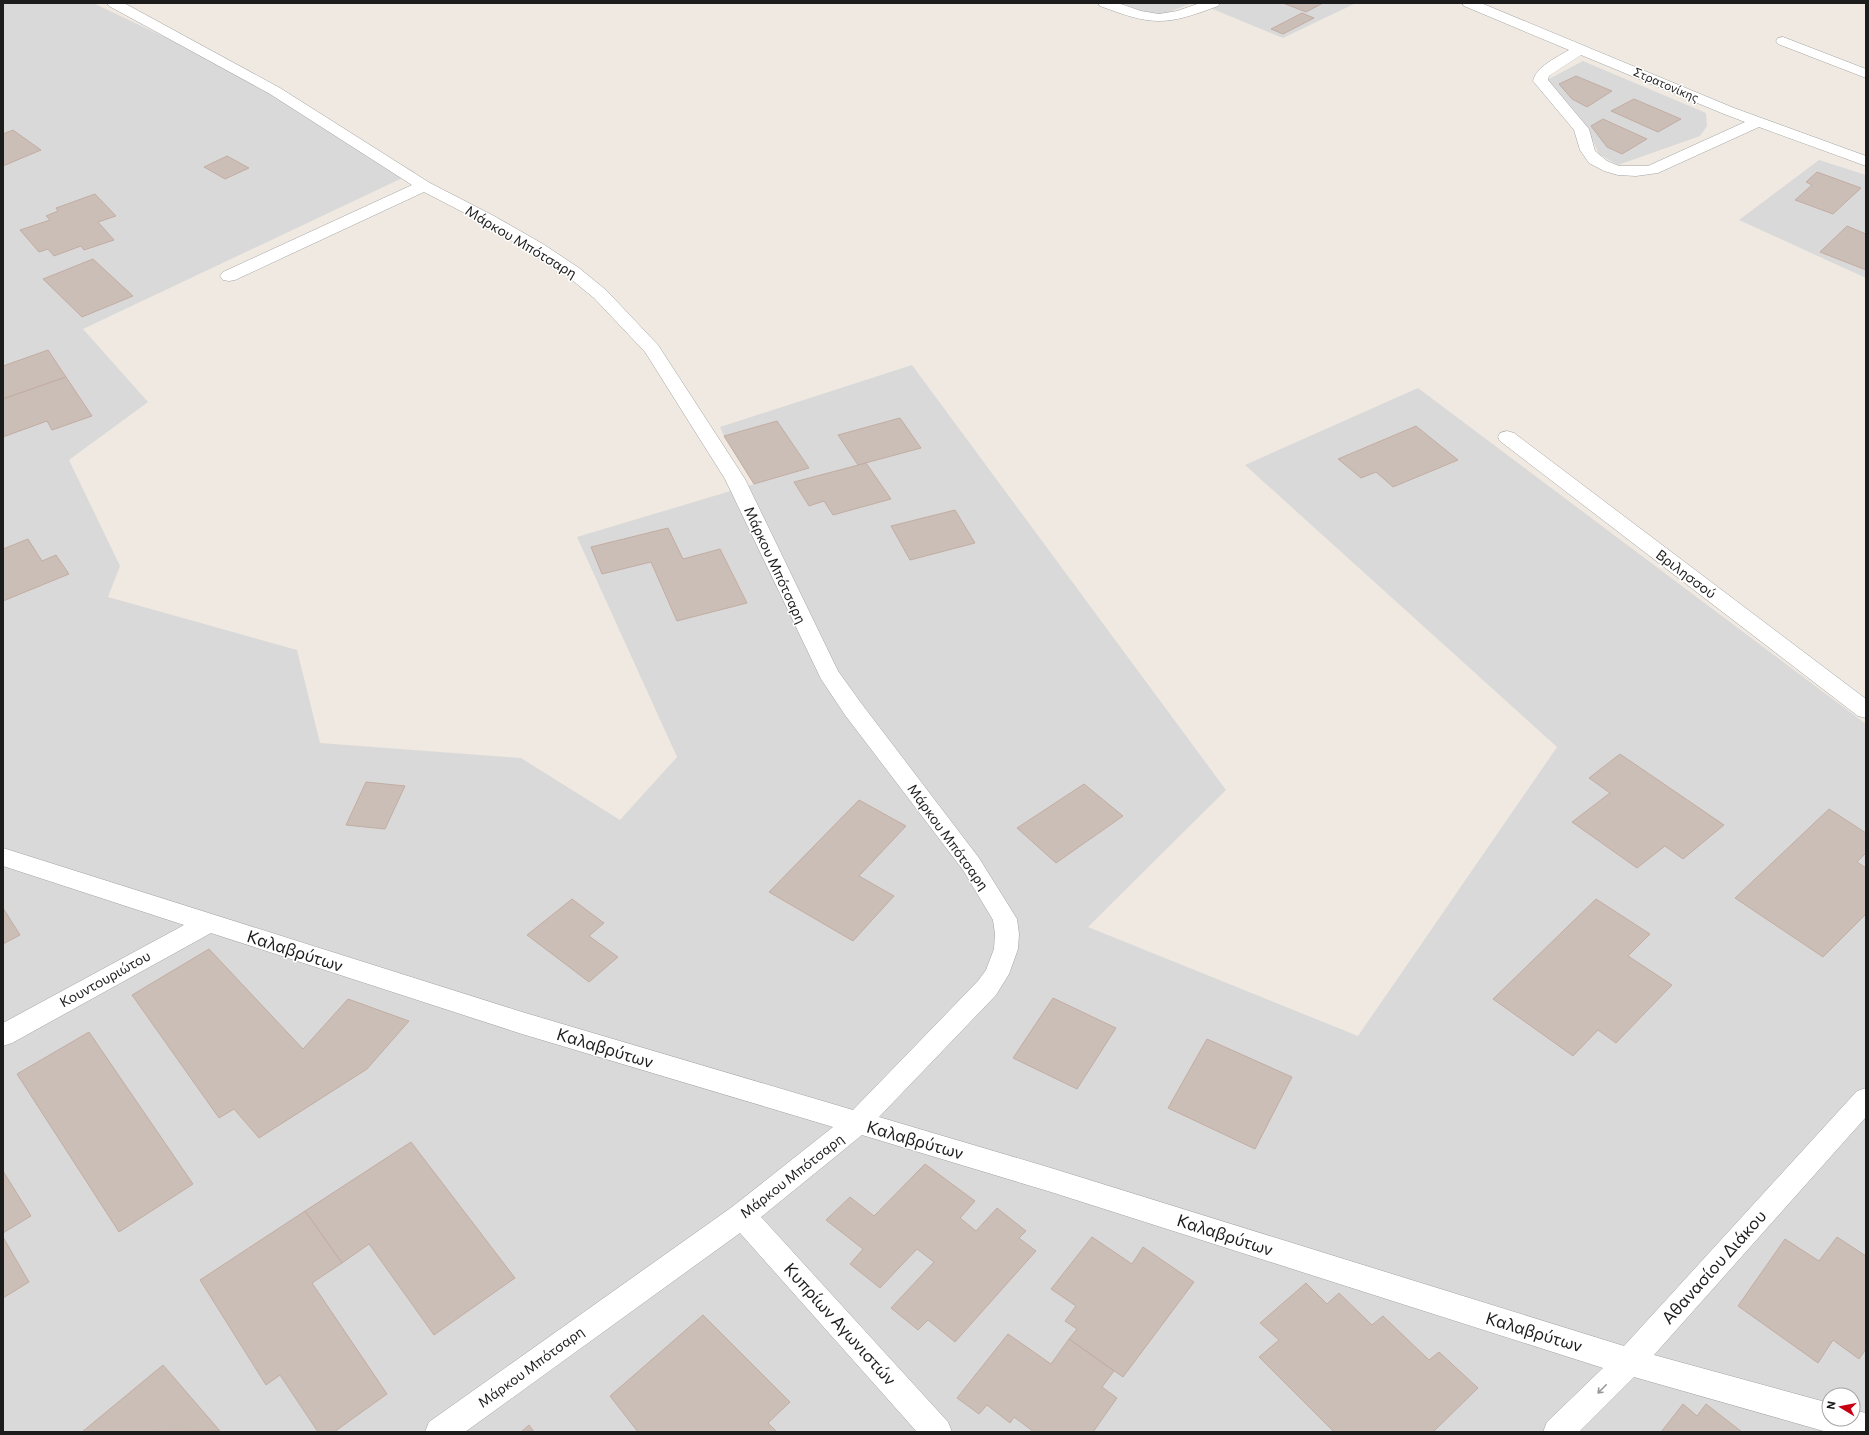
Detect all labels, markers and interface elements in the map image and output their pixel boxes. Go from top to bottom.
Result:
street label: Στρατονίκης [1632,64,1701,104]
street label: Μάρκου Μπότσαρη [462,202,580,282]
street label: Μάρκου Μπότσαρη [741,504,810,626]
street label: Βριλησσού [1653,546,1720,602]
street label: Μάρκου Μπότσαρη [904,780,993,893]
street label: Καλαβρύτων [245,925,346,976]
street label: Κουντουριώτου [57,947,153,1010]
street label: Καλαβρύτων [554,1023,656,1072]
street label: Καλαβρύτων [864,1116,966,1163]
street label: Μάρκου Μπότσαρη [736,1130,847,1221]
street label: Αθανασίου Διάκου [1657,1205,1770,1328]
street label: Καλαβρύτων [1175,1209,1276,1260]
street label: Κυπρίων Αγωνιστών [780,1258,901,1390]
street label: Καλαβρύτων [1483,1307,1585,1356]
street label: Μάρκου Μπότσαρη [474,1322,587,1411]
one-way arrow [1597,1384,1607,1394]
north arrow [1821,1387,1861,1427]
text: N [1824,1400,1838,1410]

